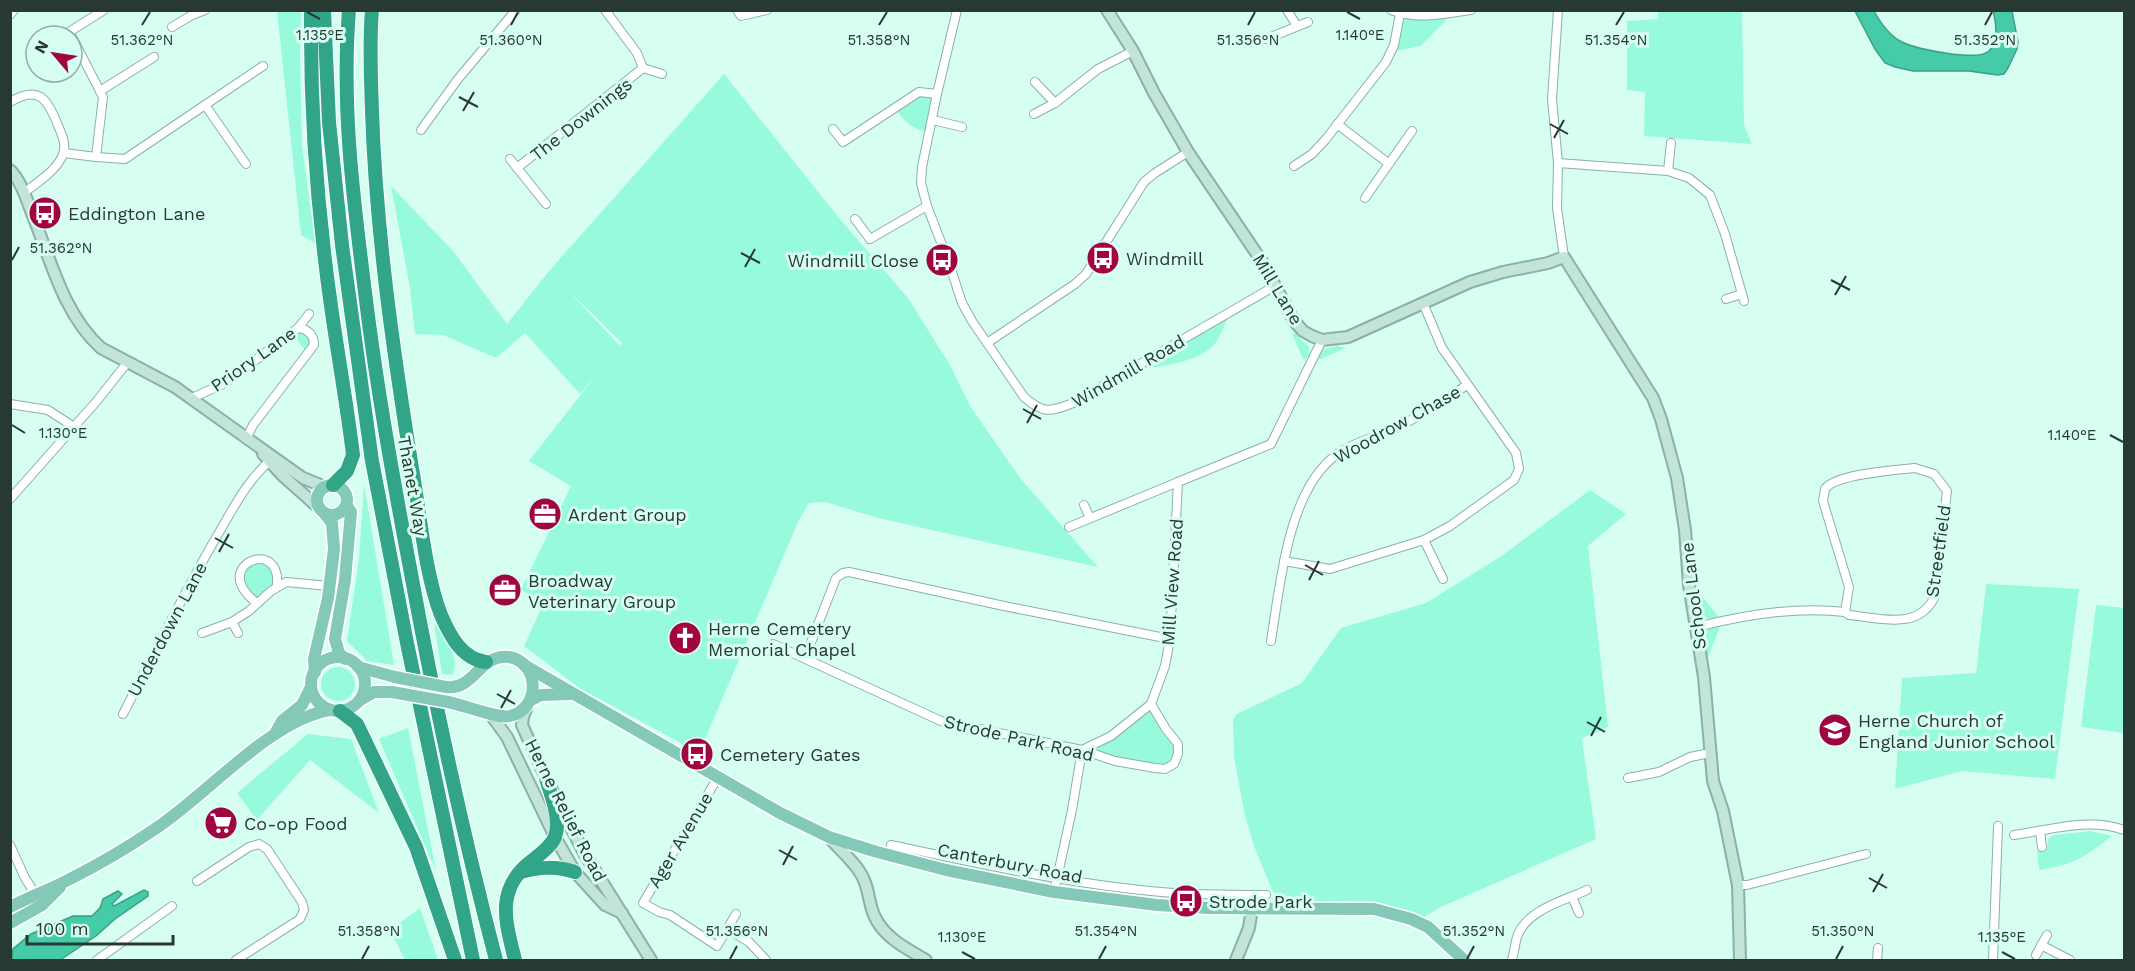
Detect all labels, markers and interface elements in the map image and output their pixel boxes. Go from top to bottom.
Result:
north arrow [24,24,84,84]
text: 1.135°E [296,26,344,44]
text: 1.140°E [1336,26,1384,44]
text: 51.362°N [110,31,174,49]
text: 51.360°N [479,31,543,49]
text: 51.358°N [847,31,911,49]
text: 51.356°N [1216,31,1280,49]
text: 51.354°N [1584,31,1648,49]
text: 51.352°N [1954,31,2016,49]
text: N [30,37,53,57]
street label: The Downings [526,73,636,165]
bus stop icon: Eddington Lane [27,195,63,231]
place label: Eddington Lane [68,203,205,224]
text: 51.362°N [29,239,93,257]
bus stop icon: Windmill [1085,240,1121,276]
bus stop icon: Windmill Close [924,242,960,278]
place label: Windmill [1126,248,1204,269]
place label: Windmill Close [787,250,919,271]
street label: Mill Lane [1249,250,1307,328]
street label: Priory Lane [207,322,299,396]
street label: Windmill Road [1068,330,1188,412]
street label: Woodrow Chase [1330,381,1464,467]
text: 1.130°E [39,424,87,442]
text: 1.140°E [2048,426,2096,444]
street label: Thanet Way [394,434,432,539]
office icon: Ardent Group [527,496,563,532]
place label: Ardent Group [568,504,687,525]
street label: Streetfield [1921,504,1955,598]
street label: Mill View Road [1157,518,1187,646]
street label: School Lane [1676,541,1710,651]
street label: Underdown Lane [123,558,211,700]
place label: Broadway Veterinary Group [528,570,676,612]
office icon: Broadway Veterinary Group [487,572,523,608]
place label: Herne Cemetery Memorial Chapel [708,618,856,660]
church icon: Herne Cemetery Memorial Chapel [667,620,703,656]
place label: Herne Church of England Junior School [1858,710,2055,752]
street label: Strode Park Road [942,711,1096,765]
school or university icon: Herne Church of England Junior School [1817,712,1853,748]
street label: Herne Relief Road [521,735,611,885]
bus stop icon: Cemetery Gates [679,736,715,772]
place label: Cemetery Gates [720,744,861,765]
street label: Ager Avenue [643,788,717,892]
supermarket icon: Co-op Food [203,805,239,841]
place label: Co-op Food [244,813,347,834]
street label: Canterbury Road [936,839,1084,887]
bus stop icon: Strode Park [1168,883,1204,919]
place label: Strode Park [1209,891,1312,912]
scale bar [27,908,172,946]
text: 100 m [36,918,89,939]
text: 51.358°N [337,922,401,940]
text: 51.356°N [705,922,769,940]
text: 51.354°N [1074,922,1138,940]
text: 51.352°N [1443,922,1505,940]
text: 51.350°N [1811,922,1875,940]
text: 1.130°E [938,928,986,946]
text: 1.135°E [1978,928,2026,946]

